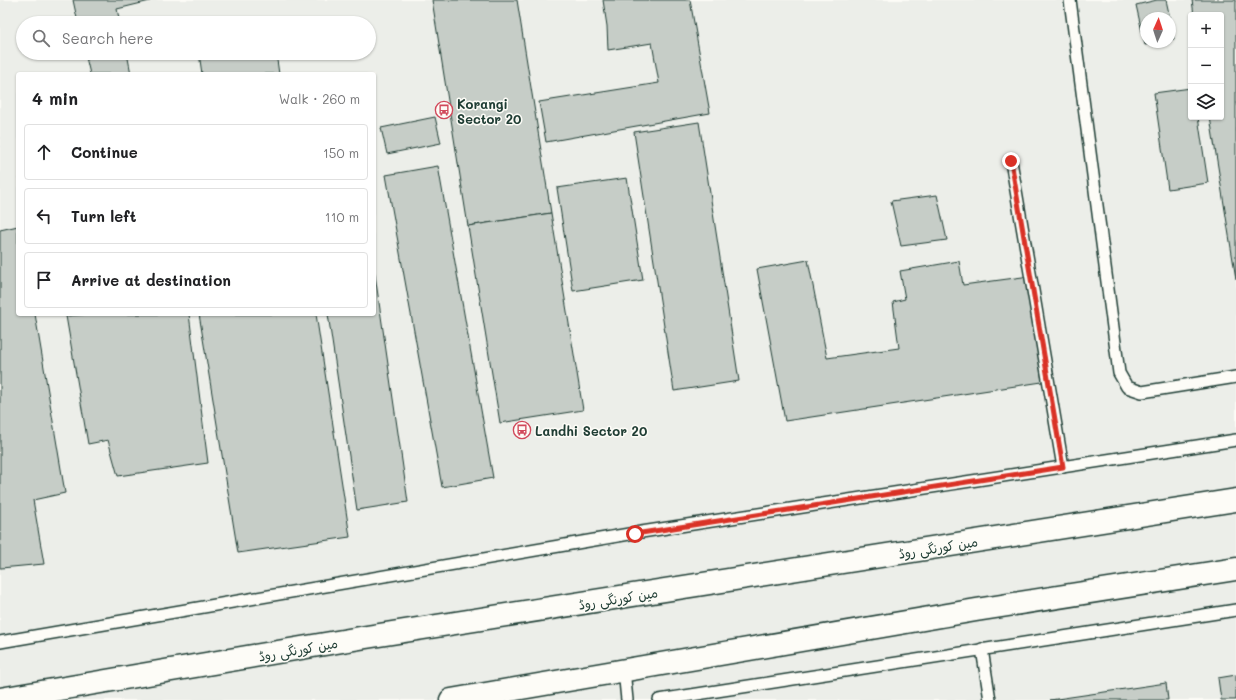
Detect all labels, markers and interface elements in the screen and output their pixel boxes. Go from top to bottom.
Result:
north arrow [1140,12,1176,48]
map controls [1188,12,1224,120]
button: + [1188,12,1224,48]
search box [16,16,376,60]
icon: search [30,27,52,49]
text: Search here [62,28,153,48]
button: − [1188,48,1224,84]
button: layers [1188,84,1224,120]
text: 4 min [32,87,78,109]
text: Walk · 260 m [279,90,360,107]
place label: Korangi Sector 20 [457,95,521,127]
bus stop icon: Korangi Sector 20 [434,100,454,120]
icon: ahead [33,141,55,163]
text: Continue [71,142,138,162]
text: 150 m [323,144,359,161]
route end [1002,152,1020,170]
icon: left [33,205,55,227]
text: Turn left [71,206,136,226]
text: 110 m [325,208,359,225]
icon: arrive [33,269,55,291]
text: Arrive at destination [71,270,231,290]
bus stop icon: Landhi Sector 20 [512,420,532,440]
place label: Landhi Sector 20 [535,422,647,439]
route start [626,525,644,543]
street label: مین کورنگی روڈ [897,532,979,564]
street label: مین کورنگی روڈ [577,583,659,615]
street label: مین کورنگی روڈ [257,634,339,666]

